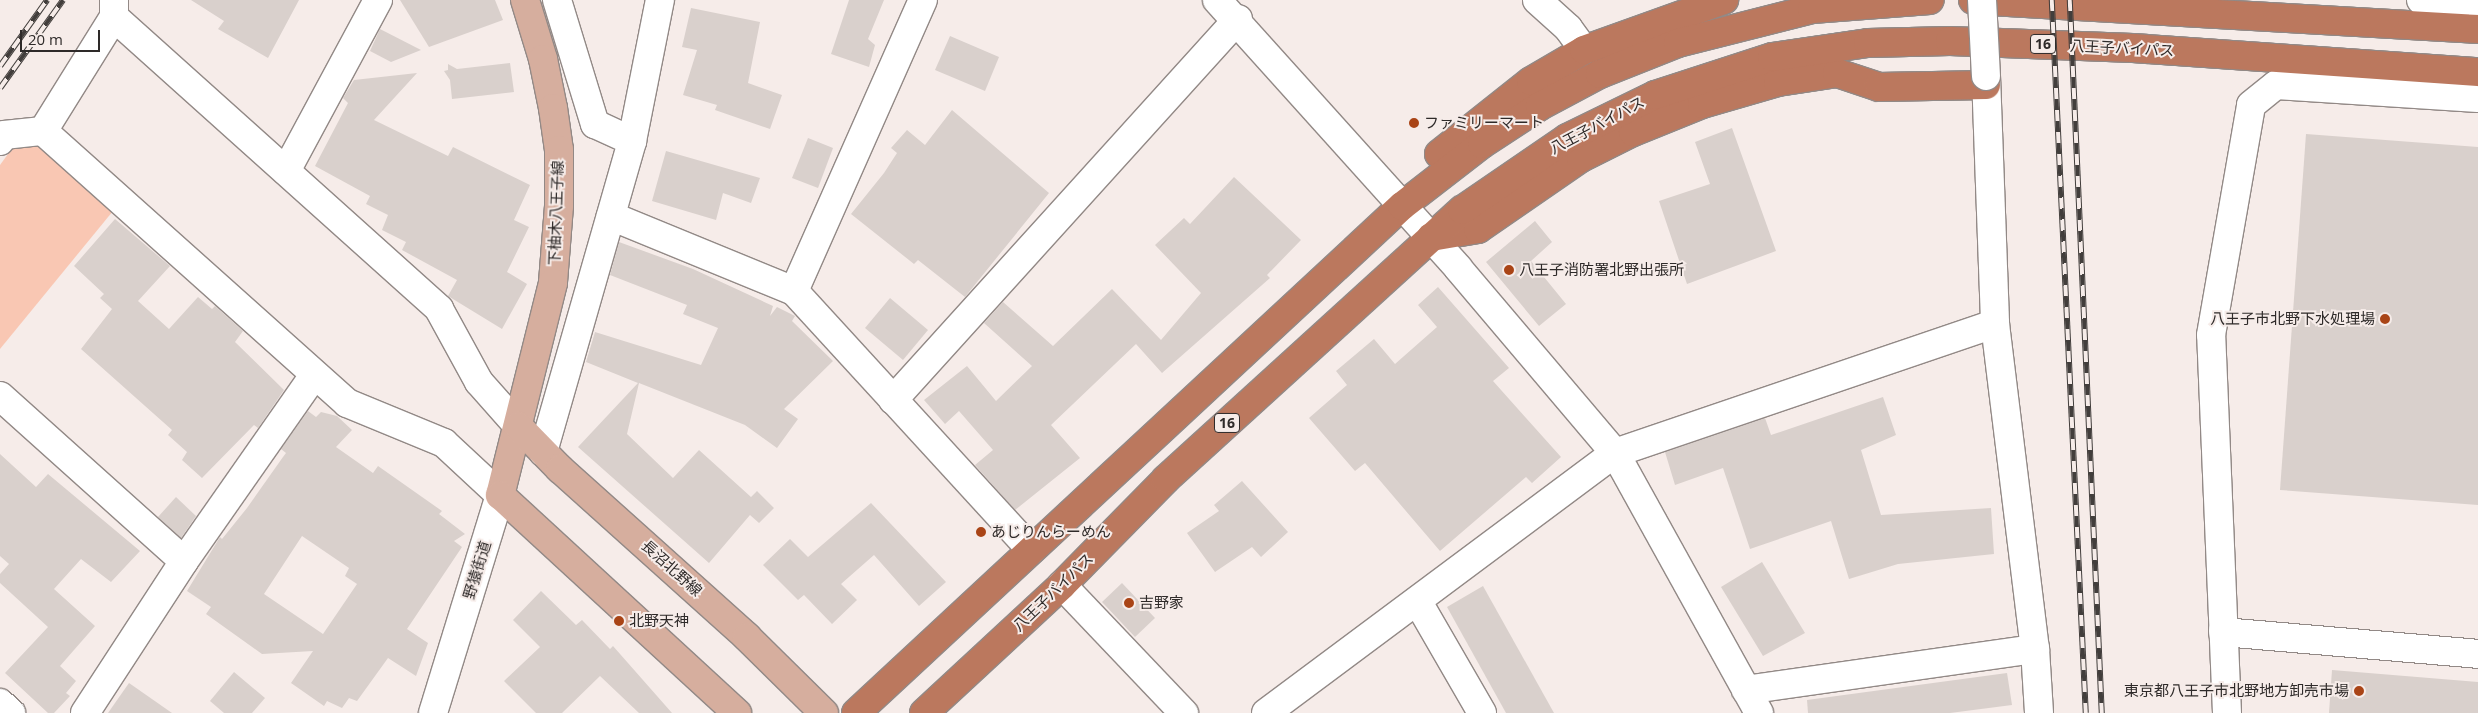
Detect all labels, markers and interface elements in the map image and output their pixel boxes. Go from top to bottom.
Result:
scale bar [22,20,102,52]
text: 20 m [28,29,63,49]
road number: 16 [2029,33,2057,56]
street label: 八王子バイパス [2069,36,2175,60]
street label: 八王子バイパス [1546,92,1648,158]
place label: ファミリーマート [1424,114,1544,132]
marker: ファミリーマート [1408,117,1420,129]
street label: 下柚木八王子線 [545,160,567,266]
place label: 八王子消防署北野出張所 [1519,261,1684,279]
marker: 八王子消防署北野出張所 [1503,264,1515,276]
place label: 八王子市北野下水処理場 [2210,310,2375,328]
marker: 八王子市北野下水処理場 [2379,313,2391,325]
road number: 16 [1213,412,1241,434]
place label: あじりんらーめん [991,523,1111,541]
marker: あじりんらーめん [975,526,987,538]
street label: 長沼北野線 [638,536,706,600]
street label: 野猿街道 [460,539,494,601]
street label: 八王子バイパス [1009,549,1097,635]
place label: 吉野家 [1139,594,1184,612]
marker: 吉野家 [1123,597,1135,609]
place label: 北野天神 [629,612,689,630]
marker: 北野天神 [613,615,625,627]
place label: 東京都八王子市北野地方卸売市場 [2124,682,2349,700]
marker: 東京都八王子市北野地方卸売市場 [2353,685,2365,697]

